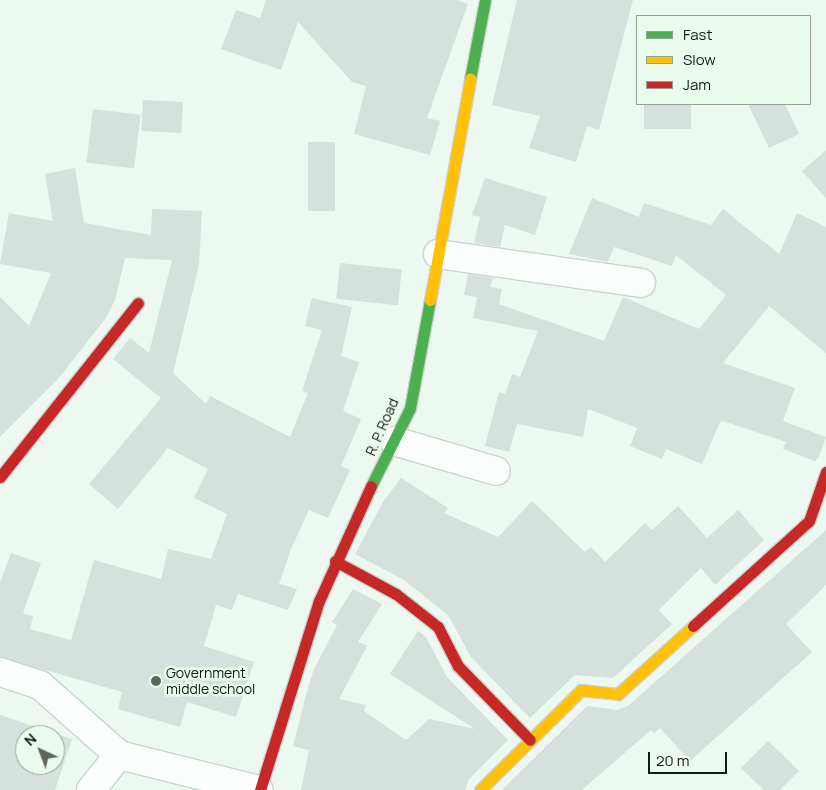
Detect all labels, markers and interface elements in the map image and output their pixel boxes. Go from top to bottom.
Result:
legend [636,15,811,105]
text: Fast [683,24,712,45]
text: Slow [683,49,716,70]
text: Jam [683,74,711,95]
street label: R. P. Road [362,396,402,458]
place label: Government middle school [166,665,255,698]
marker: Government middle school [150,675,162,687]
north arrow [15,725,65,775]
text: N [20,729,40,750]
scale bar [651,742,730,774]
text: 20 m [656,750,689,771]

